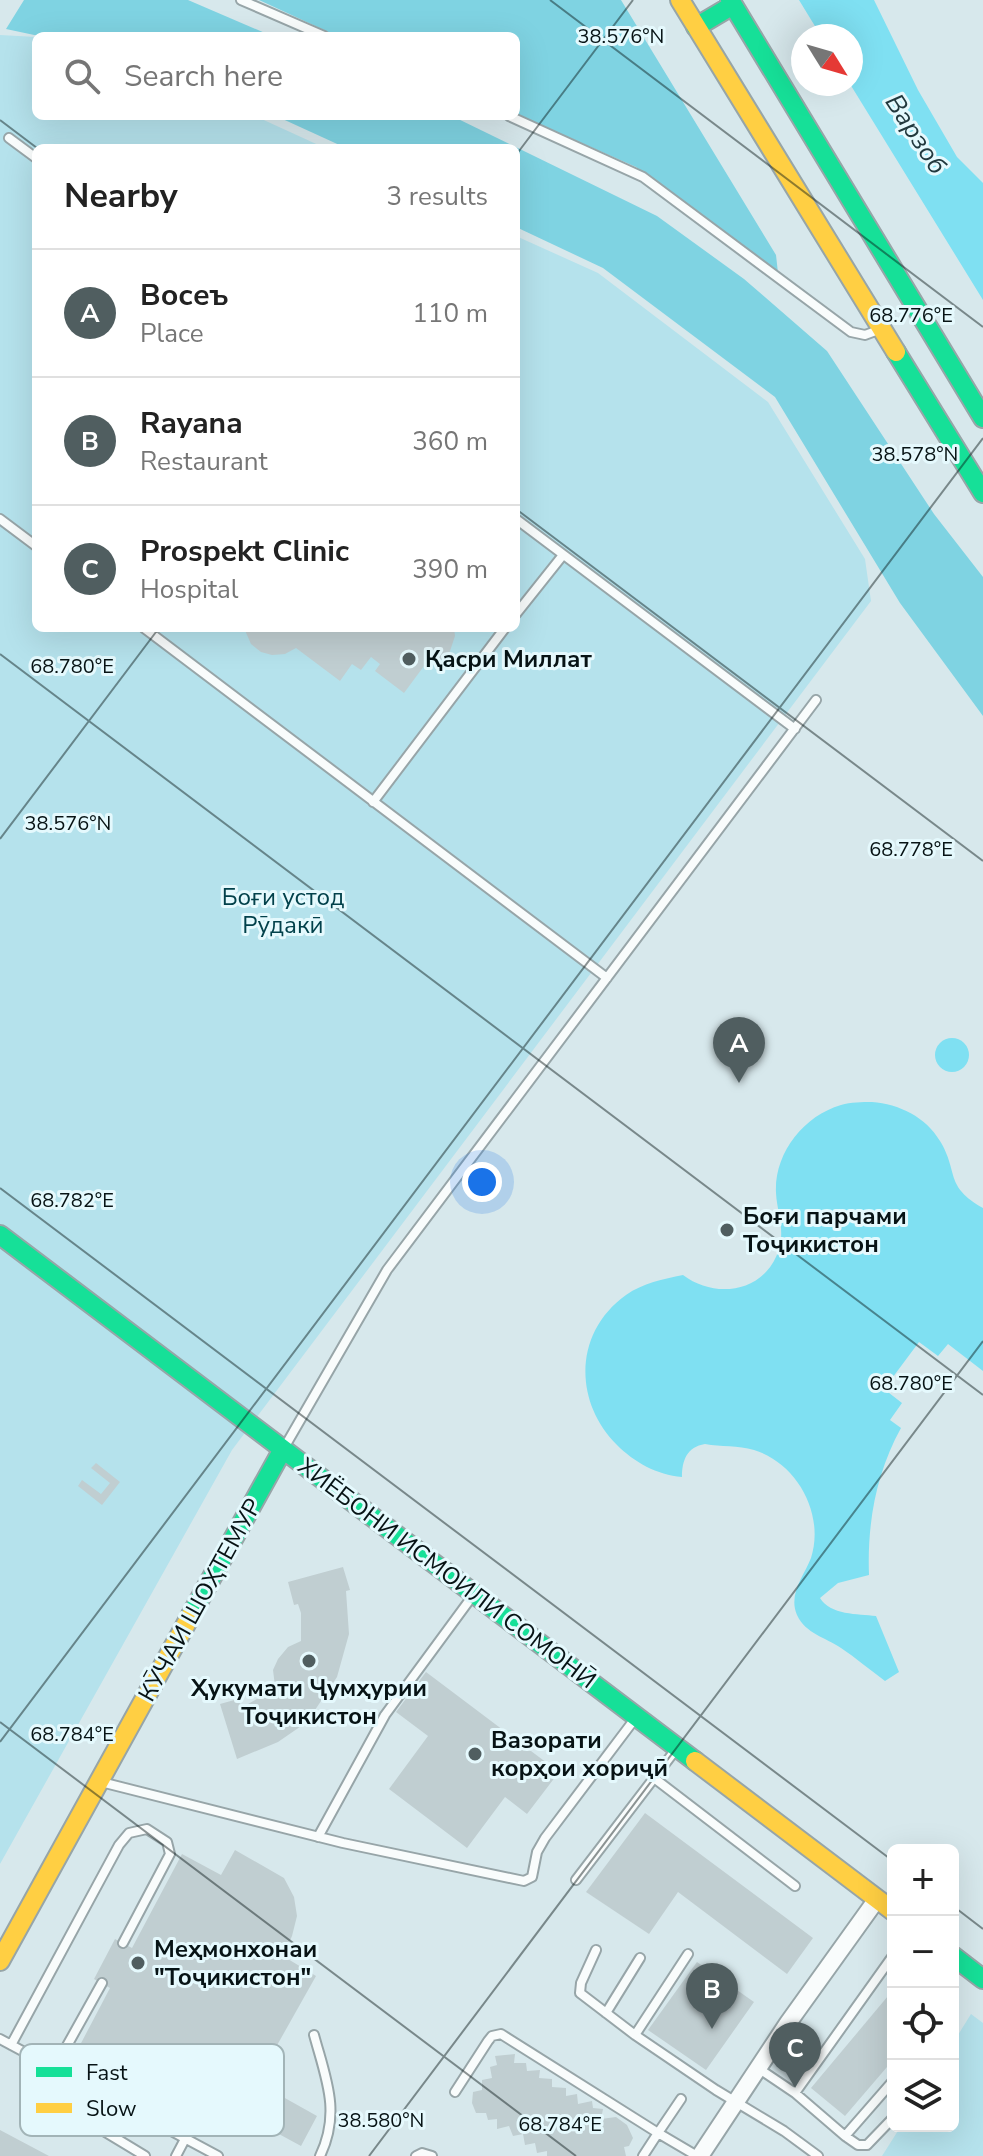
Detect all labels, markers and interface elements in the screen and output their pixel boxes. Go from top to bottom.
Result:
text: 38.576°N [578,23,664,50]
north arrow [791,24,863,96]
search box [32,32,520,120]
icon: search [60,54,104,98]
text: Search here [124,56,283,97]
water label: Варзоб [877,87,955,181]
text: Nearby [64,173,178,219]
text: 3 results [387,179,488,214]
text: Восеъ [140,275,229,316]
text: A [80,296,100,331]
text: 110 m [412,296,488,331]
text: 68.776°E [869,302,953,329]
text: Place [140,316,204,351]
text: Rayana [140,403,243,444]
text: B [81,424,99,459]
text: 360 m [412,424,488,459]
text: 38.578°N [872,441,958,468]
text: Restaurant [140,444,268,479]
text: Prospekt Clinic [140,531,349,572]
text: C [81,552,99,587]
text: 390 m [412,552,488,587]
text: Hospital [140,572,239,607]
place label: Қасри Миллат [425,643,592,675]
marker: Қасри Миллат [400,650,418,668]
text: 68.780°E [30,653,114,680]
text: 38.576°N [25,810,111,837]
text: 68.778°E [869,836,953,863]
park label: Боғи устод Рӯдакӣ [222,881,344,941]
pin: A [713,1017,765,1083]
your location [462,1162,502,1202]
text: 68.782°E [30,1187,114,1214]
place label: Боғи парчами Тоҷикистон [743,1200,907,1260]
marker: Боғи парчами Тоҷикистон [718,1221,736,1239]
text: 68.780°E [869,1370,953,1397]
street label: ХИЁБОНИ ИСМОИЛИ СОМОНӢ [291,1450,603,1696]
street label: КӮЧАИ ШОҲТЕМУР [131,1493,269,1707]
marker: Ҳукумати Ҷумҳурии Тоҷикистон [300,1652,318,1670]
place label: Ҳукумати Ҷумҳурии Тоҷикистон [190,1672,427,1732]
text: 68.784°E [30,1721,114,1748]
place label: Вазорати корҳои хориҷӣ [491,1724,668,1784]
marker: Вазорати корҳои хориҷӣ [466,1745,484,1763]
map controls [887,1844,959,2132]
button: + [887,1844,959,1916]
button: − [887,1916,959,1988]
place label: Меҳмонхонаи "Тоҷикистон" [154,1933,317,1993]
marker: Меҳмонхонаи "Тоҷикистон" [129,1954,147,1972]
pin: B [686,1963,738,2029]
button: locate [887,1988,959,2060]
pin: C [769,2022,821,2088]
legend [20,2044,284,2136]
text: Fast [86,2058,128,2088]
button: layers [887,2060,959,2132]
text: Slow [86,2094,137,2124]
text: 38.580°N [338,2107,424,2134]
text: 68.784°E [518,2111,602,2138]

